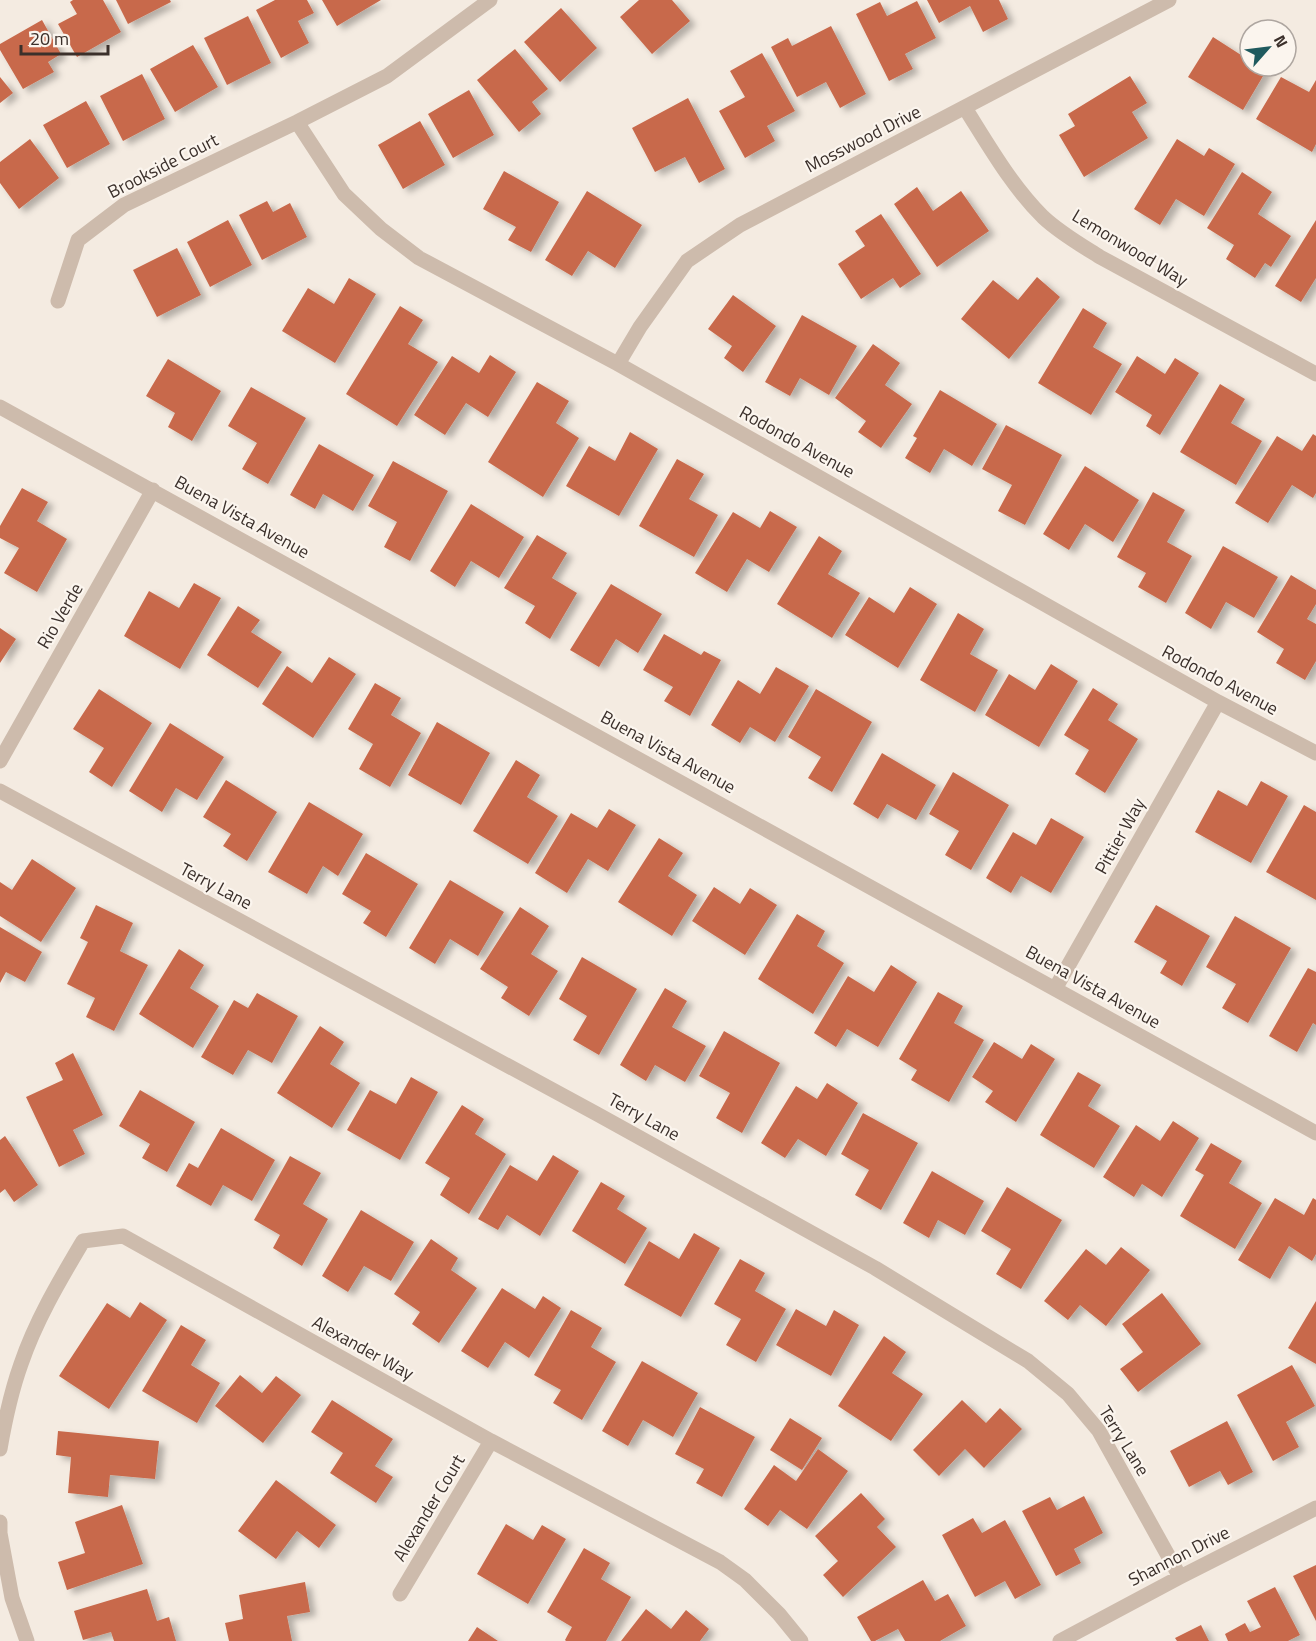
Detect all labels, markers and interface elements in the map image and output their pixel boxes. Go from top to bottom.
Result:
scale bar [21,18,108,56]
north arrow [1238,18,1298,78]
text: 20 m [30,25,69,52]
text: N [1268,30,1294,51]
street label: Mosswood Drive [800,98,925,179]
street label: Brookside Court [103,126,223,205]
street label: Lemonwood Way [1067,202,1194,293]
street label: Rodondo Avenue [735,399,860,485]
street label: Buena Vista Avenue [170,468,315,565]
street label: Rio Verde [30,578,89,654]
street label: Rodondo Avenue [1157,637,1283,722]
street label: Buena Vista Avenue [596,703,741,800]
street label: Pittier Way [1087,792,1152,879]
street label: Terry Lane [175,855,257,916]
street label: Buena Vista Avenue [1021,938,1166,1035]
street label: Terry Lane [603,1086,685,1147]
street label: Alexander Way [307,1308,419,1387]
street label: Terry Lane [1092,1400,1157,1481]
street label: Alexander Court [386,1448,472,1566]
street label: Shannon Drive [1124,1518,1234,1593]

